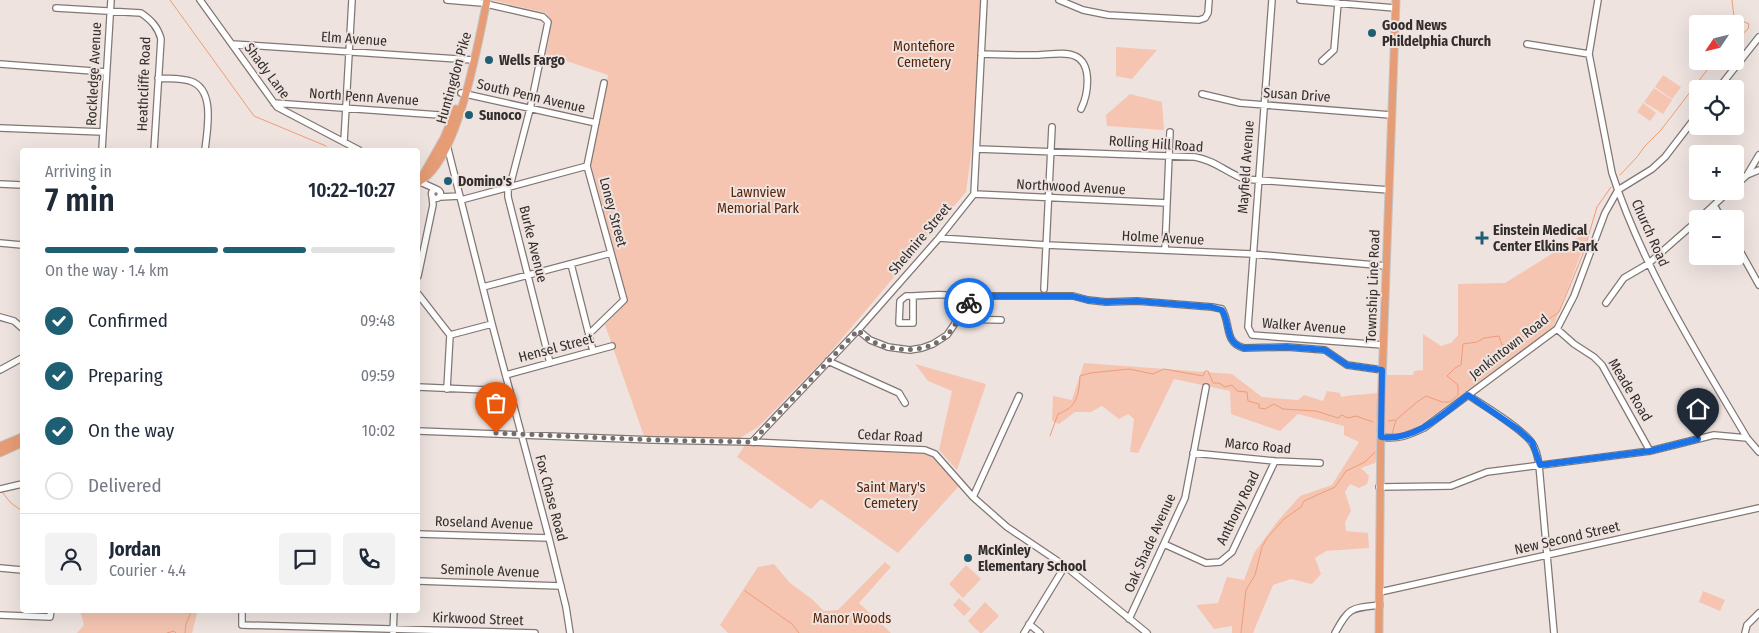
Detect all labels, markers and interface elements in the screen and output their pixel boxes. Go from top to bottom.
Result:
north arrow [1689,15,1744,70]
map controls [1689,15,1744,265]
place label: Good News Phildelphia Church [1382,17,1491,50]
street label: Rockledge Avenue [83,22,105,126]
marker: Good News Phildelphia Church [1366,27,1378,39]
street label: Elm Avenue [320,28,388,50]
street label: Huntingdon Pike [433,30,475,126]
street label: Heathcliffe Road [134,36,154,132]
park label: Montefiore Cemetery [893,38,955,71]
street label: Shady Lane [241,40,294,102]
place label: Wells Fargo [499,52,565,69]
marker: Wells Fargo [483,54,495,66]
street label: South Penn Avenue [475,75,587,117]
button: locate [1689,80,1744,135]
street label: Susan Drive [1263,84,1331,106]
street label: North Penn Avenue [309,85,420,109]
place label: Sunoco [479,107,522,124]
marker: Sunoco [463,109,475,121]
street label: Mayfield Avenue [1234,120,1258,214]
street label: Rolling Hill Road [1108,132,1204,156]
button: + [1689,145,1744,200]
text: Arriving in [45,162,112,181]
place label: Domino's [458,173,512,190]
marker: Domino's [442,175,454,187]
street label: Loney Street [596,175,631,249]
street label: Northwood Avenue [1016,176,1126,198]
text: 10:22–10:27 [308,179,395,202]
text: 7 min [45,181,115,219]
park label: Lawnview Memorial Park [717,184,799,217]
street label: Church Road [1628,197,1672,269]
street label: Shelmire Street [885,199,955,278]
street label: Burke Avenue [515,204,551,284]
button: − [1689,210,1744,265]
place label: Einstein Medical Center Elkins Park [1493,222,1599,255]
street label: Holme Avenue [1121,227,1205,249]
street label: Township Line Road [1363,229,1383,343]
marker: Einstein Medical Center Elkins Park [1475,231,1489,245]
text: On the way · 1.4 km [45,261,169,280]
courier [944,278,994,328]
icon: bike [955,289,983,317]
icon: check [45,307,73,335]
text: Confirmed [88,309,168,332]
text: 09:48 [360,311,395,330]
street label: Jenkintown Road [1466,311,1552,383]
street label: Walker Avenue [1261,315,1347,337]
street label: Hensel Street [517,330,596,366]
street label: Meade Road [1605,355,1655,425]
icon: check [45,362,73,390]
text: Preparing [88,364,163,387]
text: 09:59 [361,366,395,385]
pin [475,382,517,433]
pin [1677,388,1719,439]
icon: bag [482,389,510,417]
icon: home [1684,395,1712,423]
icon: check [45,417,73,445]
text: On the way [88,419,174,442]
text: 10:02 [362,421,395,440]
street label: Cedar Road [857,426,923,446]
street label: Marco Road [1224,435,1292,457]
street label: Fox Chase Road [531,453,571,543]
street label: Anthony Road [1213,468,1263,548]
text: Delivered [88,474,162,497]
park label: Saint Mary's Cemetery [856,479,926,512]
street label: Oak Shade Avenue [1121,491,1179,595]
street label: Roseland Avenue [435,513,534,533]
street label: New Second Street [1513,518,1622,558]
button: person [45,533,97,585]
button: chat [279,533,331,585]
button: phone [343,533,395,585]
text: Jordan [109,538,161,561]
place label: McKinley Elementary School [978,542,1087,575]
marker: McKinley Elementary School [962,552,974,564]
text: Courier · 4.4 [109,561,186,580]
street label: Seminole Avenue [440,561,540,581]
street label: Kirkwood Street [432,609,524,629]
park label: Manor Woods [813,610,891,627]

